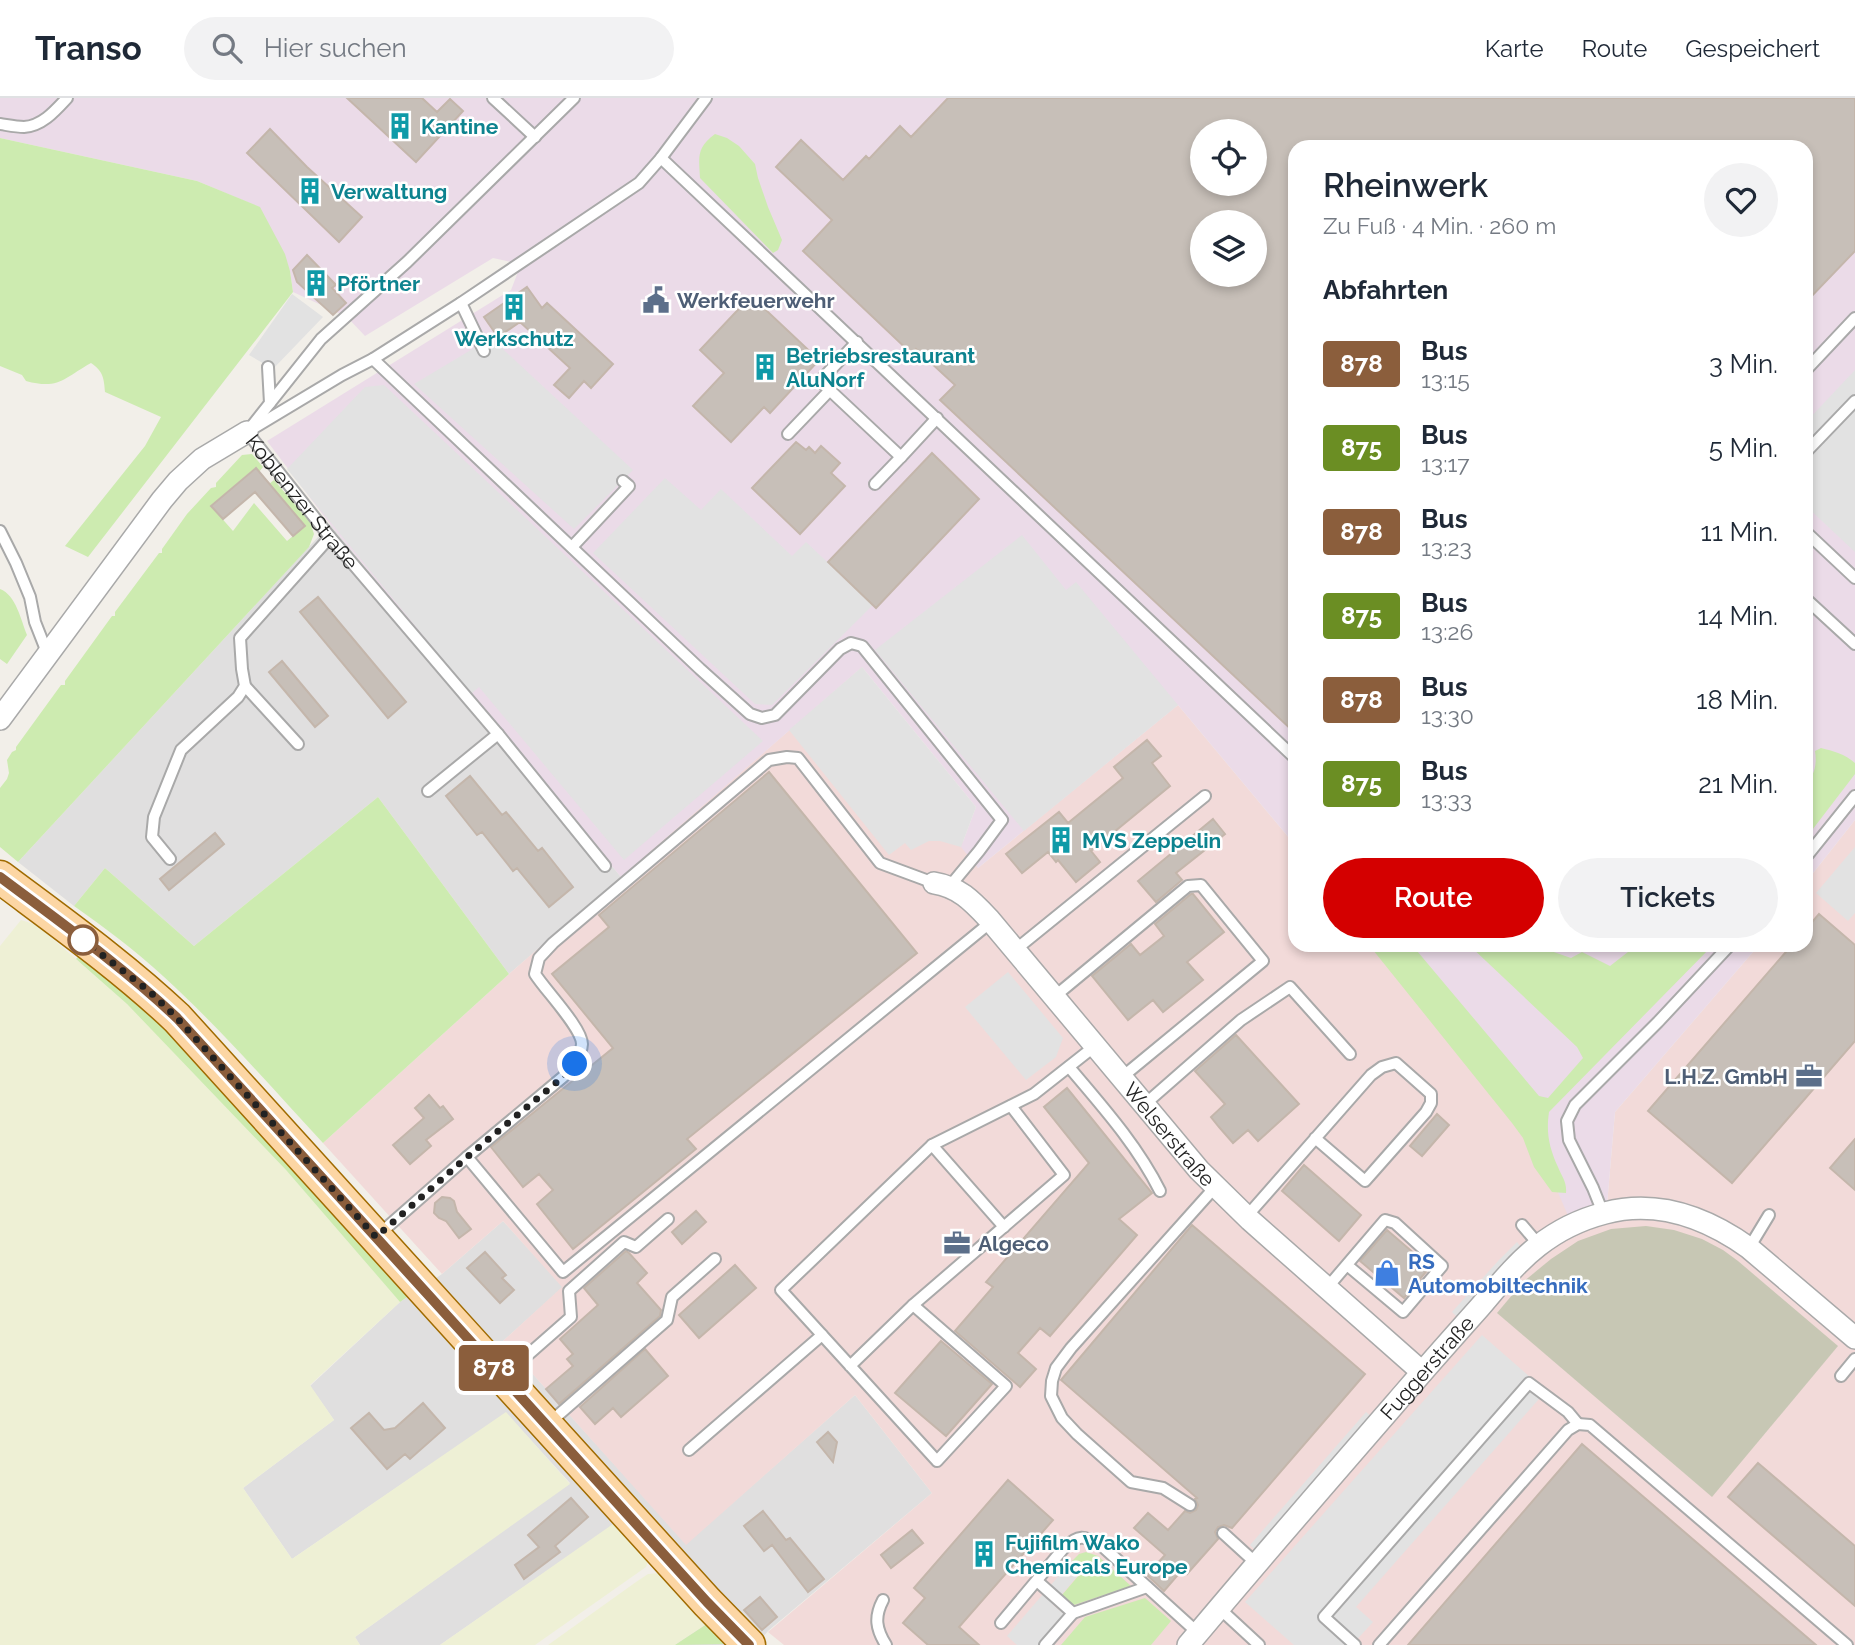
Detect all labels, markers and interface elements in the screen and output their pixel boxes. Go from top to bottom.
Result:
search box [184,17,674,80]
text: Transo [35,29,142,68]
icon: search [208,29,246,67]
text: Hier suchen [264,33,407,63]
text: Karte [1485,34,1544,63]
text: Route [1582,34,1647,63]
text: Gespeichert [1685,34,1820,63]
building icon: Kantine [385,111,415,141]
place label: Kantine [421,114,499,139]
map controls [1190,119,1267,287]
button: locate [1190,119,1267,196]
button: heart [1704,163,1778,237]
text: Rheinwerk [1323,166,1488,205]
building icon: Verwaltung [295,176,325,206]
place label: Verwaltung [331,179,447,204]
button: layers [1190,210,1267,287]
text: Zu Fuß · 4 Min. · 260 m [1323,212,1556,239]
building icon: Pförtner [301,268,331,298]
place label: Pförtner [337,271,420,296]
text: Abfahrten [1323,275,1448,305]
public building icon: Werkfeuerwehr [641,285,671,315]
place label: Werkfeuerwehr [677,288,835,313]
building icon: Werkschutz [499,292,529,322]
place label: Werkschutz [454,326,574,351]
text: Bus [1421,336,1468,366]
place label: Betriebsrestaurant AluNorf [786,343,975,392]
text: 878 [1340,349,1383,378]
text: 3 Min. [1709,349,1778,379]
building icon: Betriebsrestaurant AluNorf [750,352,780,382]
text: 13:15 [1421,366,1470,393]
text: Bus [1421,420,1468,450]
street label: Koblenzer Straße [241,429,364,574]
text: 875 [1341,433,1382,462]
text: 5 Min. [1709,433,1778,463]
text: 13:17 [1421,450,1469,477]
text: Bus [1421,504,1468,534]
text: 878 [1340,517,1383,546]
text: 11 Min. [1701,517,1778,547]
text: 13:23 [1421,534,1472,561]
text: Bus [1421,588,1468,618]
text: 875 [1341,601,1382,630]
text: 14 Min. [1698,601,1778,631]
text: 13:26 [1421,618,1473,645]
text: Bus [1421,672,1468,702]
text: 878 [1340,685,1383,714]
text: 18 Min. [1696,685,1778,715]
text: 13:30 [1421,702,1474,729]
text: Bus [1421,756,1468,786]
text: 875 [1341,769,1382,798]
text: 21 Min. [1698,769,1778,799]
text: 13:33 [1421,786,1472,813]
building icon: MVS Zeppelin [1046,825,1076,855]
place label: MVS Zeppelin [1082,828,1221,853]
button: Route [1323,858,1544,938]
button: Tickets [1558,858,1778,938]
unlabelled marker [68,925,98,955]
your location [557,1046,592,1081]
office icon: L.H.Z. GmbH [1794,1061,1824,1091]
place label: L.H.Z. GmbH [1664,1064,1788,1089]
street label: Welserstraße [1118,1077,1220,1191]
office icon: Algeco [942,1228,972,1258]
place label: Algeco [978,1231,1049,1256]
place label: RS Automobiltechnik [1408,1249,1588,1298]
shop icon: RS Automobiltechnik [1372,1258,1402,1288]
street label: Fuggerstraße [1375,1310,1479,1424]
line badge: 878 [454,1345,534,1391]
text: 878 [473,1353,515,1382]
place label: Fujifilm Wako Chemicals Europe [1005,1530,1188,1579]
building icon: Fujifilm Wako Chemicals Europe [969,1539,999,1569]

